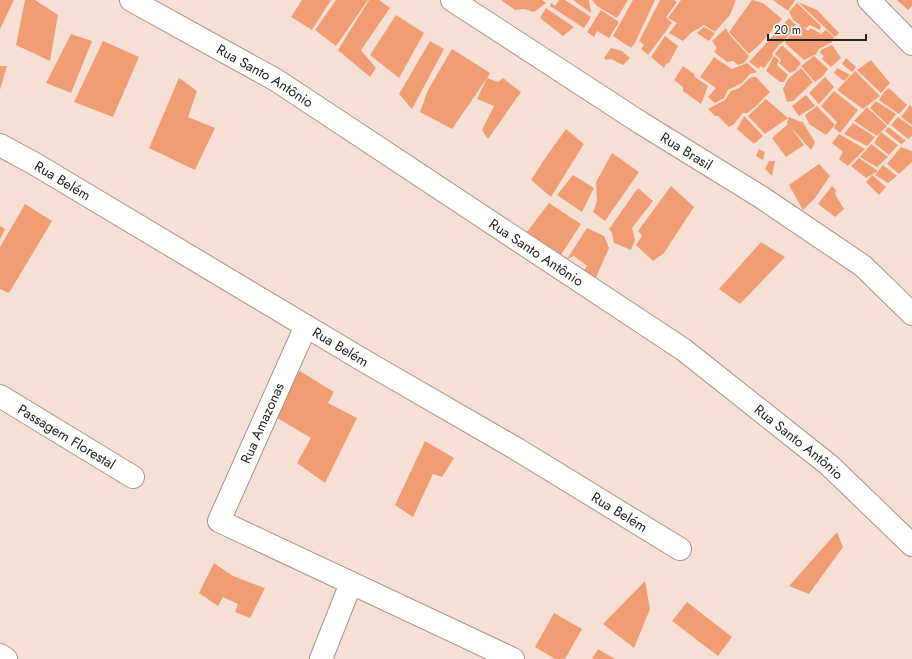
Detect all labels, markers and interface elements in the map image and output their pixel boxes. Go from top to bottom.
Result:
scale bar [768,16,866,42]
text: 20 m [774,21,801,39]
street label: Rua Santo Antônio [213,39,318,112]
street label: Rua Brasil [657,127,716,175]
street label: Rua Belém [31,156,95,205]
street label: Rua Santo Antônio [485,214,588,291]
street label: Rua Belém [309,322,373,371]
street label: Rua Amazonas [235,379,289,467]
street label: Passagem Florestal [14,399,119,474]
street label: Rua Santo Antônio [750,400,848,484]
street label: Rua Belém [588,487,651,537]

